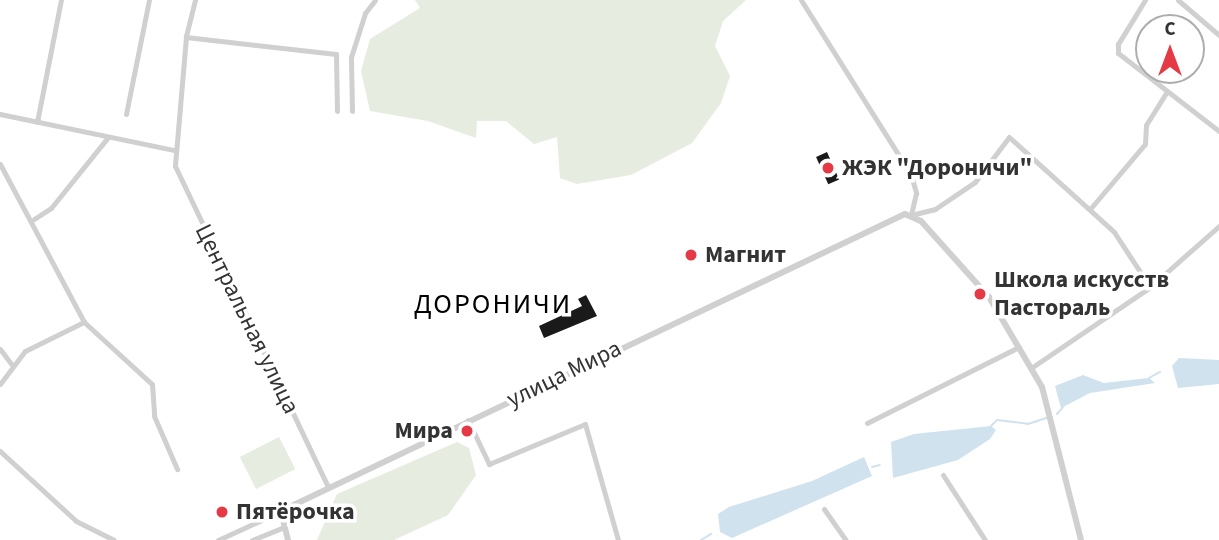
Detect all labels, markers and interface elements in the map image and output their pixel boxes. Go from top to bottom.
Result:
north arrow [1135,14,1205,84]
text: С [1164,16,1176,43]
place label: ЖЭК "Дороничи" [842,154,1032,182]
marker: ЖЭК "Дороничи" [820,160,836,176]
street label: Центральная улица [189,220,305,418]
place label: Магнит [705,241,786,269]
marker: Магнит [683,247,699,263]
place label: Школа искусств Пастораль [994,266,1169,322]
marker: Школа искусств Пастораль [972,286,988,302]
district label: ДОРОНИЧИ [415,287,571,321]
street label: улица Мира [502,334,626,414]
place label: Мира [395,417,453,445]
marker: Мира [459,423,475,439]
place label: Пятёрочка [236,498,355,526]
marker: Пятёрочка [214,504,230,520]

